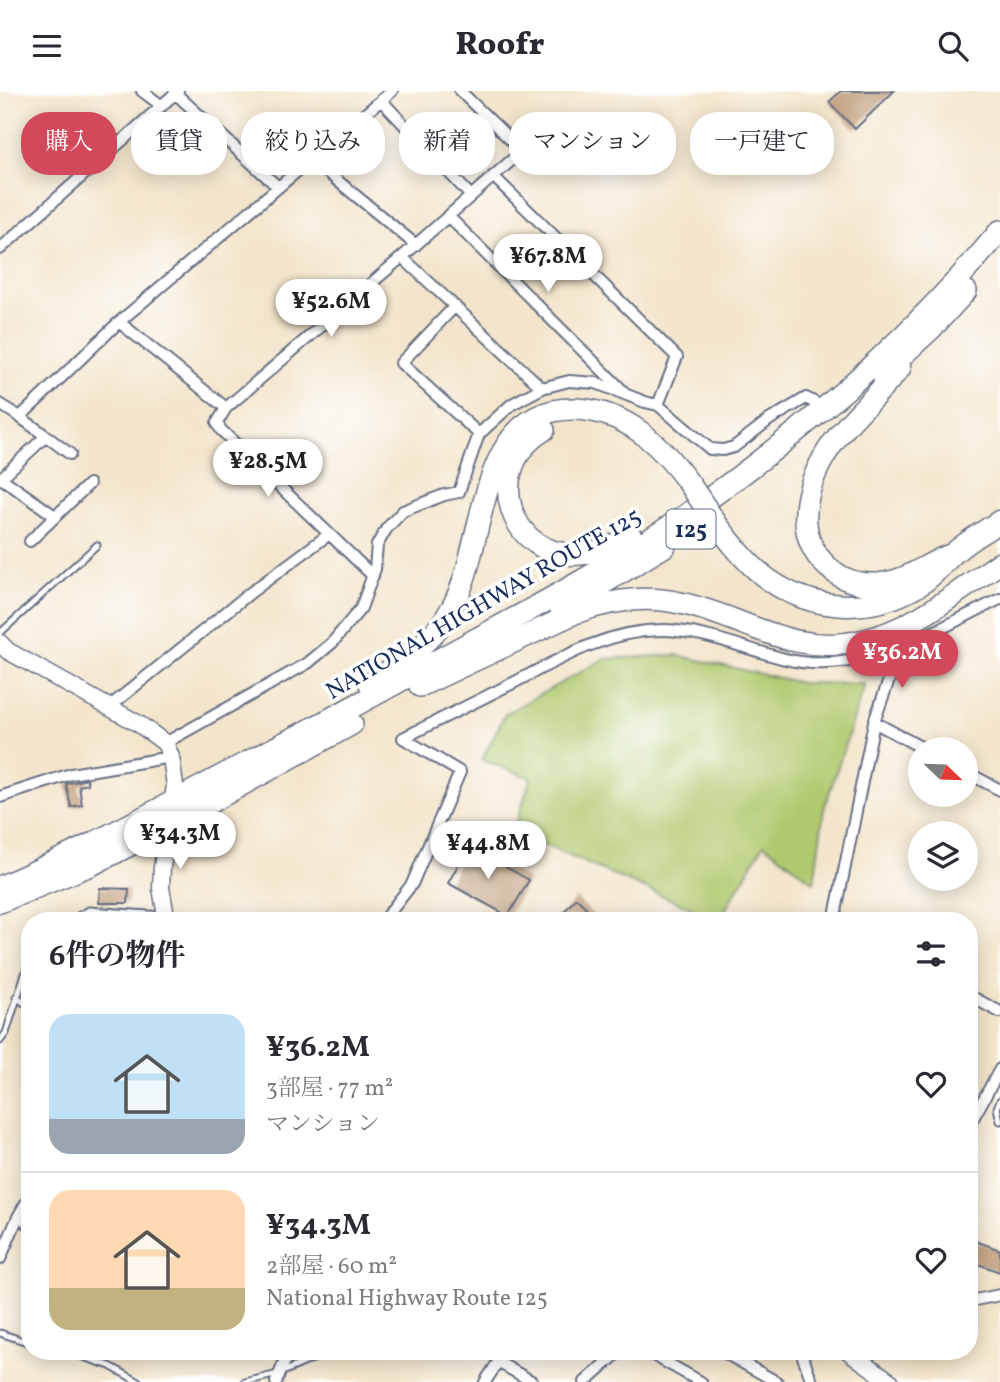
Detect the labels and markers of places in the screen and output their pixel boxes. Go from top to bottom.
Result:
pin: ¥67.8M [491,235,605,294]
pin: ¥52.6M [274,279,388,339]
pin: ¥28.5M [211,439,325,499]
pin: ¥36.2M [845,631,959,690]
pin: ¥34.3M [123,811,237,871]
pin: ¥44.8M [431,821,545,881]

